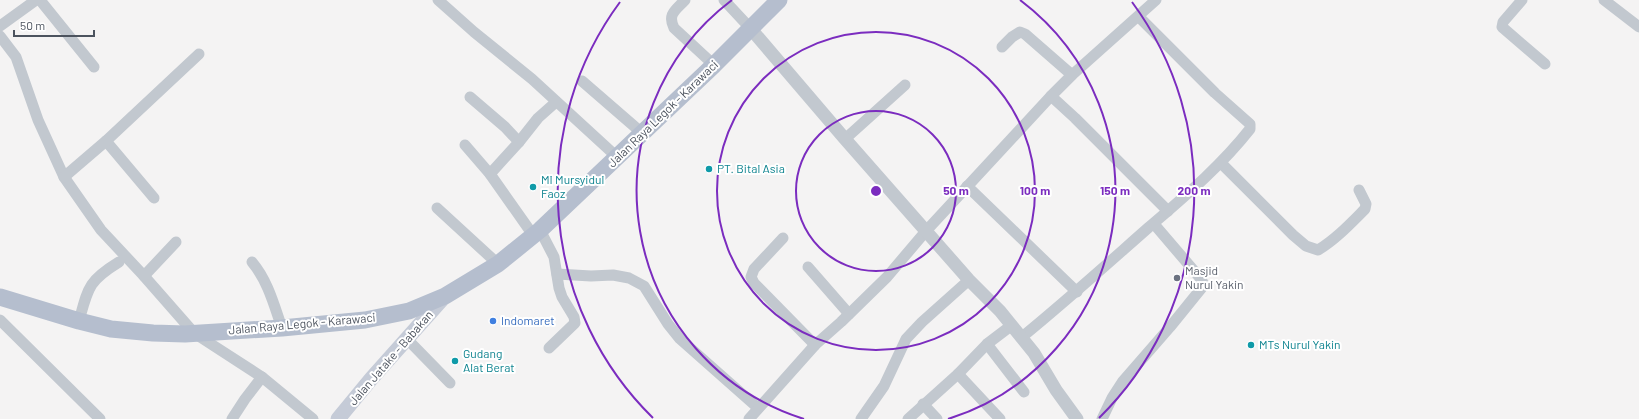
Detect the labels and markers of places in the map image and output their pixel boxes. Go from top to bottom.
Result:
place label: PT. Bital Asia [717,161,785,175]
marker: PT. Bital Asia [704,164,714,174]
place label: MI Mursyidul Faoz [541,172,604,200]
marker: MI Mursyidul Faoz [528,182,538,192]
centre of rings [869,184,883,198]
place label: Masjid Nurul Yakin [1185,263,1243,291]
marker: Masjid Nurul Yakin [1172,273,1182,283]
place label: Indomaret [501,313,555,327]
marker: Indomaret [488,316,498,326]
place label: MTs Nurul Yakin [1259,337,1340,351]
marker: MTs Nurul Yakin [1246,340,1256,350]
place label: Gudang Alat Berat [463,346,515,374]
marker: Gudang Alat Berat [450,356,460,366]

